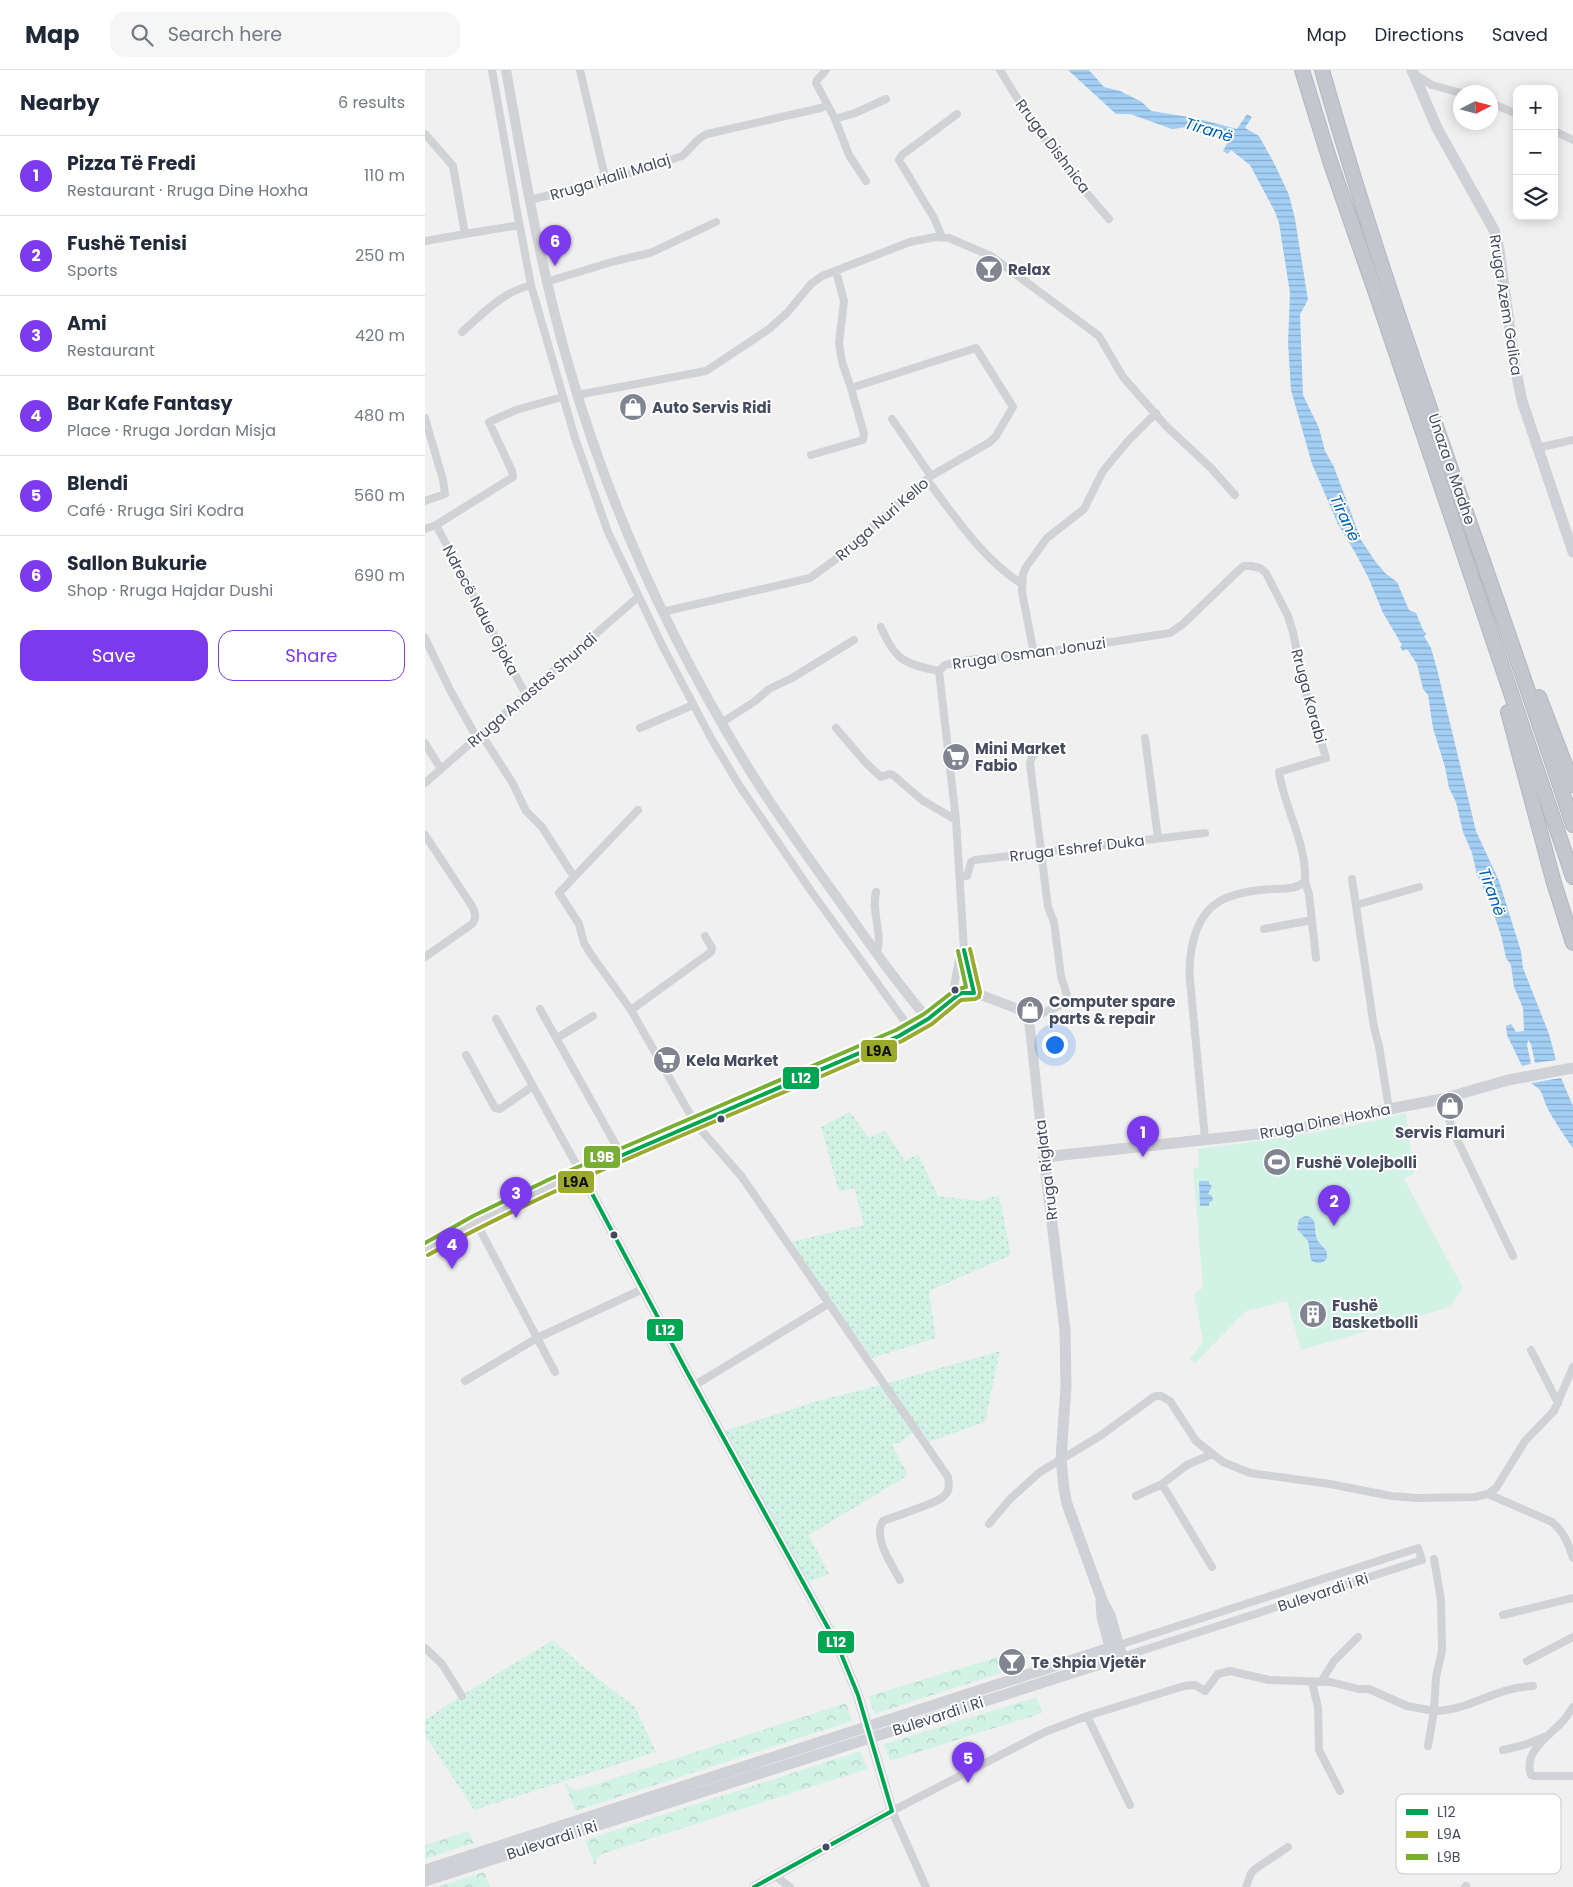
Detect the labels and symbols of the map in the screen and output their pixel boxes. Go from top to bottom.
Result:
north arrow [1453,85,1498,130]
street label: Rruga Dishnica [1011,95,1095,197]
water label: Tiranë [1182,112,1236,148]
street label: Rruga Halil Malaj [547,149,673,205]
pin: 6 [539,225,571,266]
street label: Rruga Azem Galica [1484,233,1528,377]
bar icon: Relax [974,254,1004,284]
place label: Relax [1008,259,1051,280]
shop icon: Auto Servis Ridi [618,392,648,422]
place label: Auto Servis Ridi [652,397,771,418]
street label: Unaza e Madhe [1423,411,1481,527]
street label: Rruga Nuri Kello [831,473,933,565]
water label: Tiranë [1324,491,1366,545]
street label: Ndrecë Ndue Gjoka [438,541,524,679]
street label: Rruga Anastas Shundi [463,628,601,752]
street label: Rruga Osman Jonuzi [951,632,1107,674]
street label: Rruga Korabi [1286,647,1332,745]
place label: Mini Market Fabio [975,738,1066,776]
supermarket icon: Mini Market Fabio [941,742,971,772]
street label: Rruga Eshref Duka [1008,829,1146,867]
water label: Tiranë [1473,865,1511,919]
unlabelled marker [950,985,960,995]
place label: Computer spare parts & repair [1049,991,1176,1029]
shop icon: Computer spare parts & repair [1015,995,1045,1025]
your location [1042,1032,1068,1058]
line badge: L9A [860,1039,898,1063]
text: L9A [866,1041,892,1061]
supermarket icon: Kela Market [652,1045,682,1075]
place label: Kela Market [686,1050,778,1071]
line badge: L12 [782,1066,820,1090]
text: L12 [791,1068,811,1088]
shop icon: Servis Flamuri [1435,1091,1465,1121]
street label: Rruga Dine Hoxha [1258,1098,1392,1144]
unlabelled marker [716,1114,726,1124]
pin: 1 [1127,1116,1159,1157]
street label: Rruga Riglata [1029,1119,1063,1221]
place label: Servis Flamuri [1395,1122,1505,1143]
line badge: L9B [583,1145,621,1169]
text: L9B [590,1147,614,1167]
sports icon: Fushë Volejbolli [1262,1147,1292,1177]
place label: Fushë Volejbolli [1296,1152,1417,1173]
line badge: L9A [557,1170,595,1194]
text: L9A [563,1172,589,1192]
pin: 3 [500,1177,532,1218]
pin: 2 [1318,1185,1350,1226]
pin: 4 [436,1228,468,1269]
unlabelled marker [609,1230,619,1240]
place label: Fushë Basketbolli [1332,1295,1418,1333]
building icon: Fushë Basketbolli [1298,1299,1328,1329]
line badge: L12 [646,1318,684,1342]
text: L12 [655,1320,675,1340]
street label: Bulevardi i Ri [1275,1567,1371,1617]
line badge: L12 [817,1630,855,1654]
text: L12 [826,1632,846,1652]
bar icon: Te Shpia Vjetër [997,1647,1027,1677]
place label: Te Shpia Vjetër [1031,1652,1147,1673]
street label: Bulevardi i Ri [890,1691,986,1741]
pin: 5 [952,1742,984,1783]
legend [1396,1794,1561,1874]
text: L12 [1437,1802,1456,1822]
street label: Bulevardi i Ri [504,1815,600,1865]
text: L9A [1437,1824,1461,1844]
unlabelled marker [821,1842,831,1852]
text: L9B [1437,1847,1460,1867]

